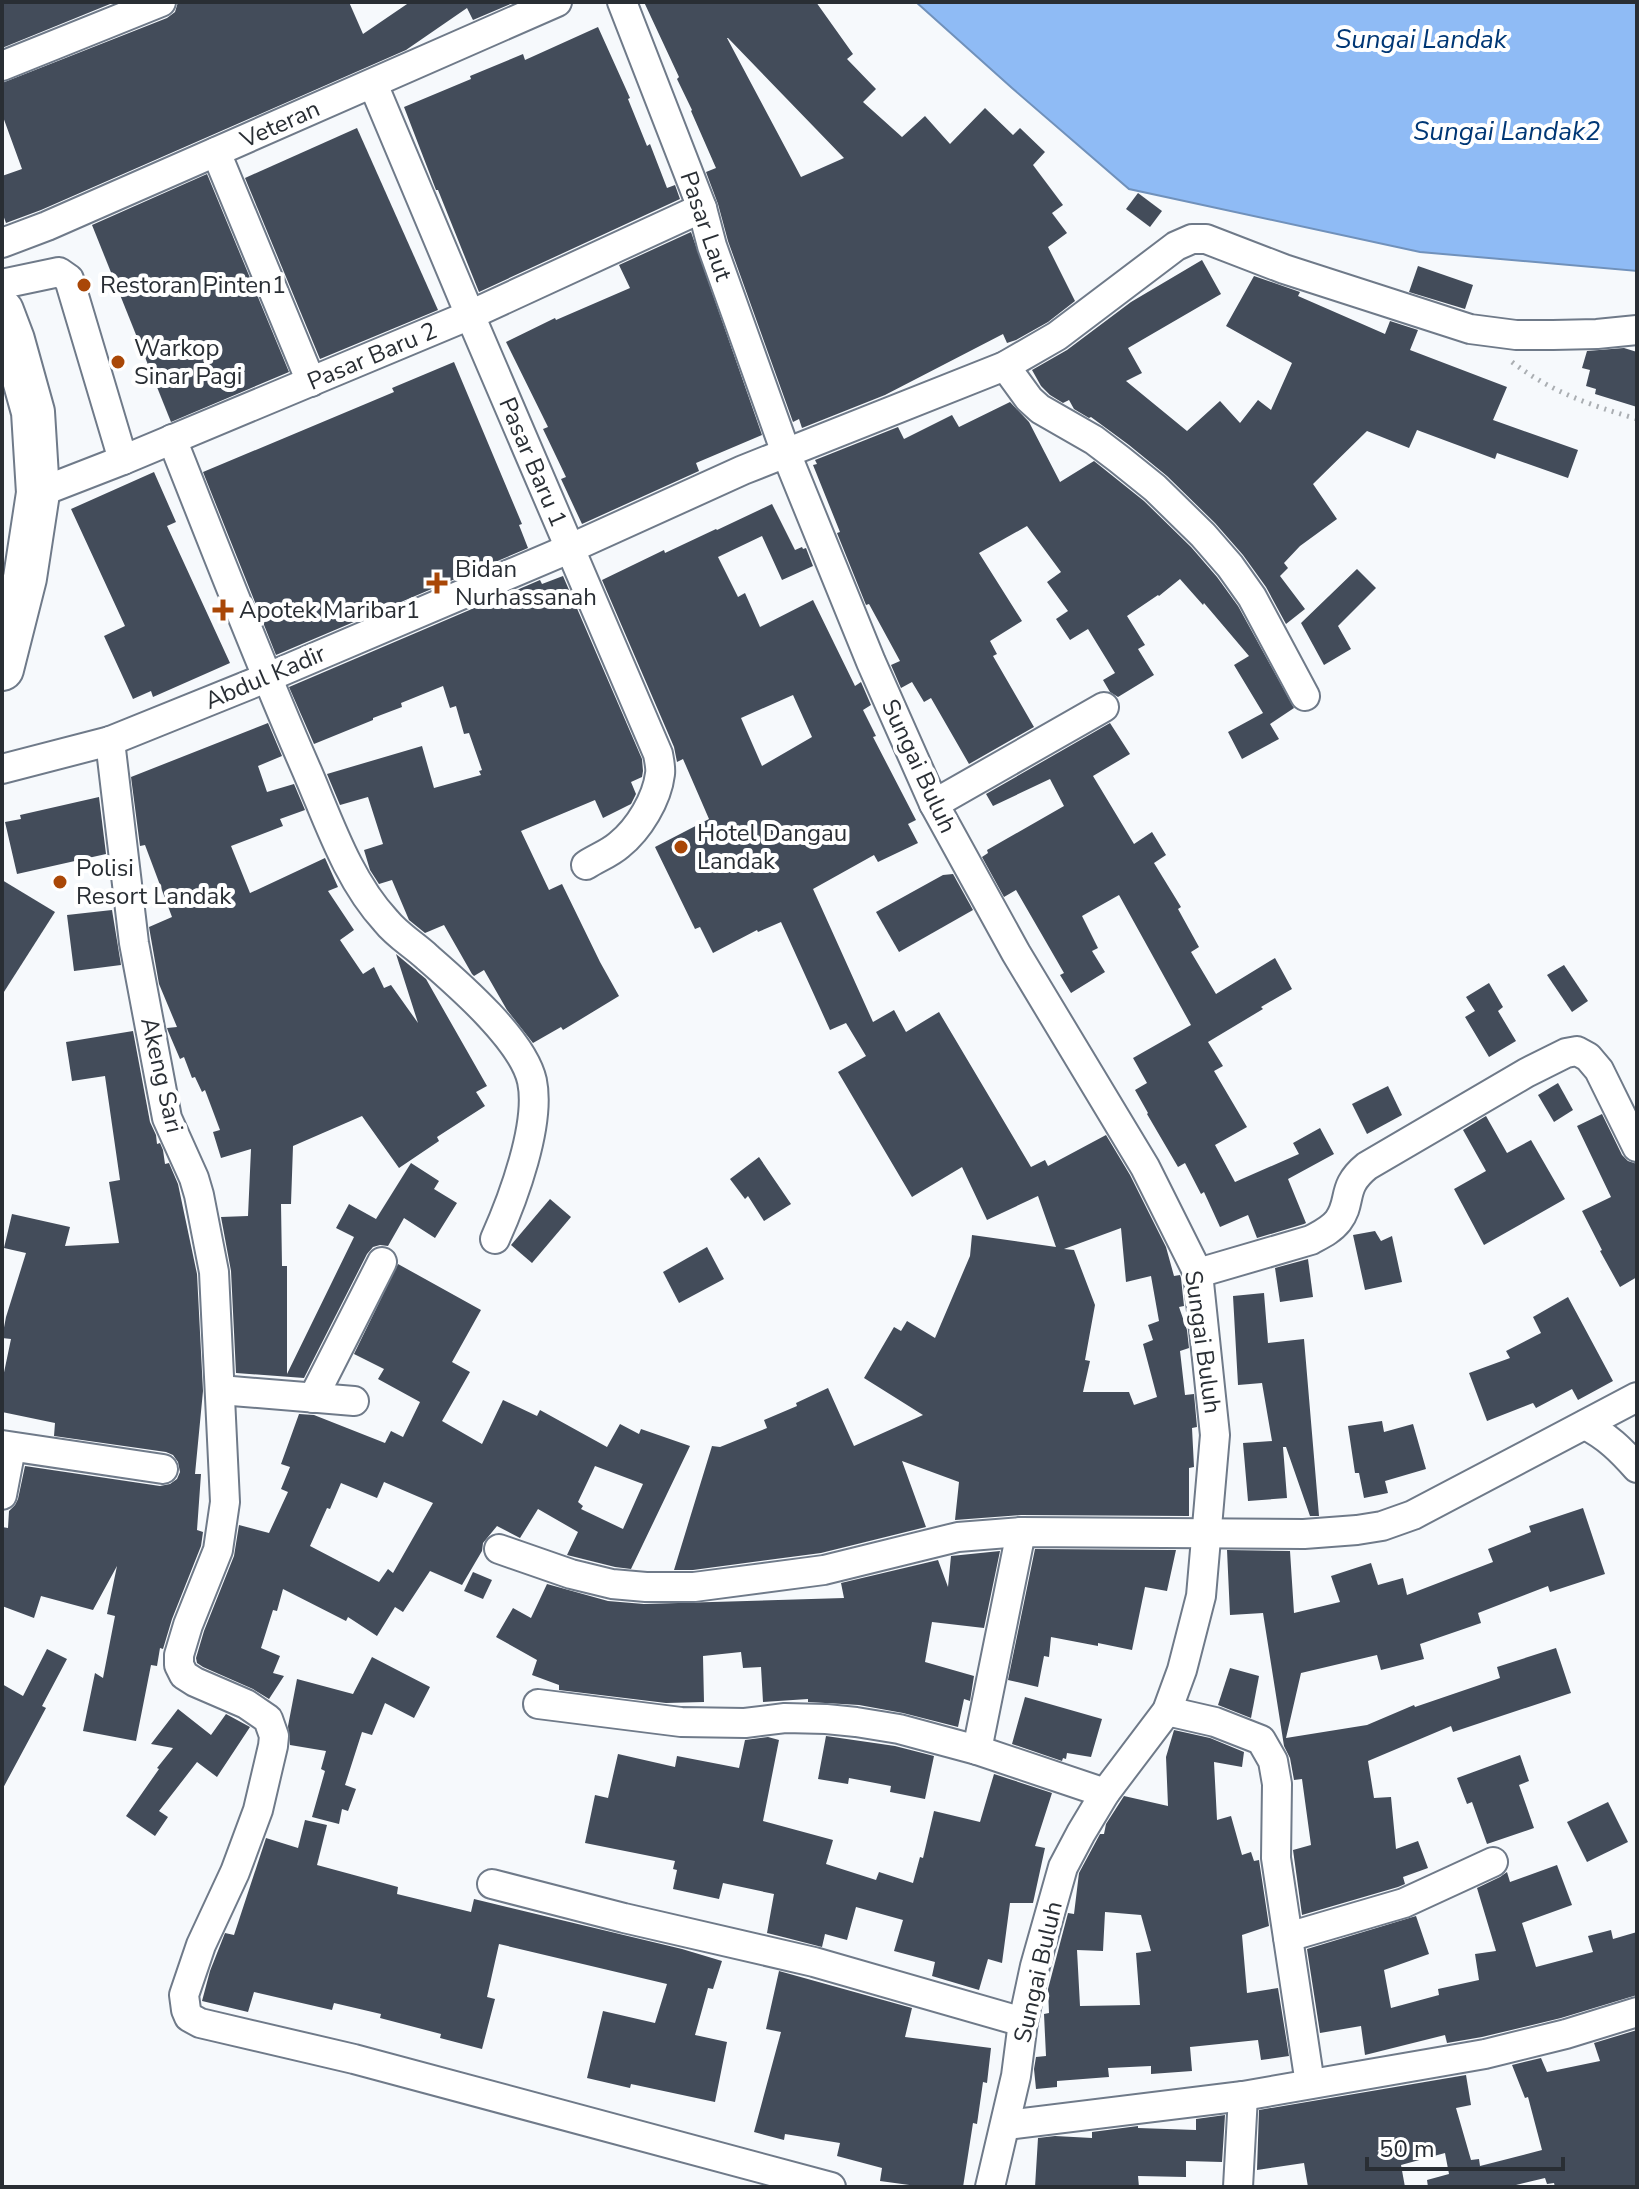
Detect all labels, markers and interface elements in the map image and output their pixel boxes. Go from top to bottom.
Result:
water label: Sungai Landak [1335,22,1508,57]
street label: Veteran [234,92,325,156]
water label: Sungai Landak2 [1413,114,1601,149]
street label: Pasar Laut [672,167,740,286]
place label: Restoran Pinten1 [100,269,286,301]
marker: Restoran Pinten1 [75,276,93,294]
street label: Pasar Baru 2 [302,314,442,398]
place label: Warkop Sinar Pagi [134,332,242,392]
marker: Warkop Sinar Pagi [109,353,127,371]
street label: Pasar Baru 1 [491,392,575,532]
place label: Bidan Nurhassanah [455,553,597,613]
marker: Bidan Nurhassanah [426,572,448,594]
place label: Apotek Maribar1 [239,594,420,626]
marker: Apotek Maribar1 [214,601,232,619]
street label: Abdul Kadir [200,637,331,717]
street label: Sungai Buluh [874,694,964,838]
place label: Hotel Dangau Landak [697,817,847,877]
marker: Hotel Dangau Landak [672,838,690,856]
place label: Polisi Resort Landak [76,852,232,912]
marker: Polisi Resort Landak [51,873,69,891]
street label: Akeng Sari [133,1014,191,1136]
street label: Sungai Buluh [1177,1268,1229,1416]
street label: Sungai Buluh [1006,1898,1070,2046]
scale bar [1367,2121,1563,2171]
text: 50 m [1379,2133,1435,2165]

